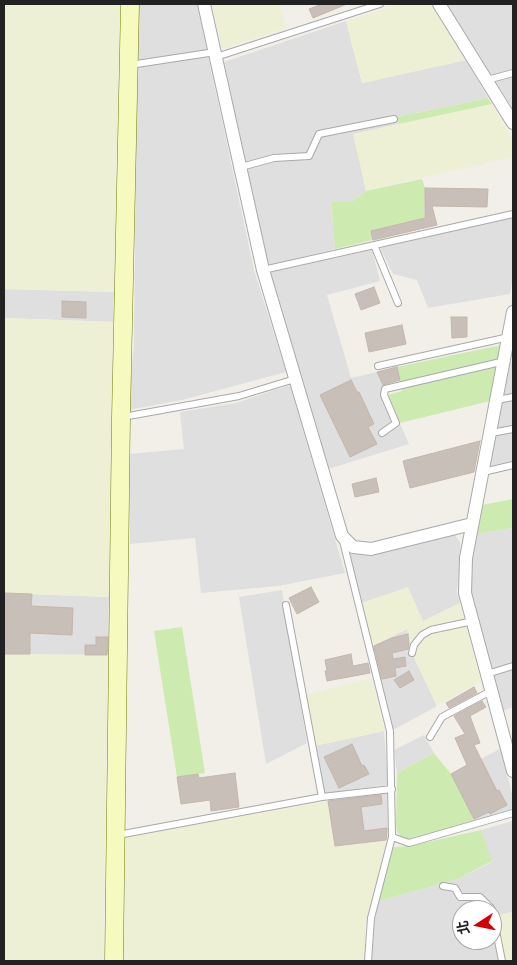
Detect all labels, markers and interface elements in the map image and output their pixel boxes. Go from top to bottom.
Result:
north arrow [452,900,502,950]
text: 北 [454,919,472,936]

